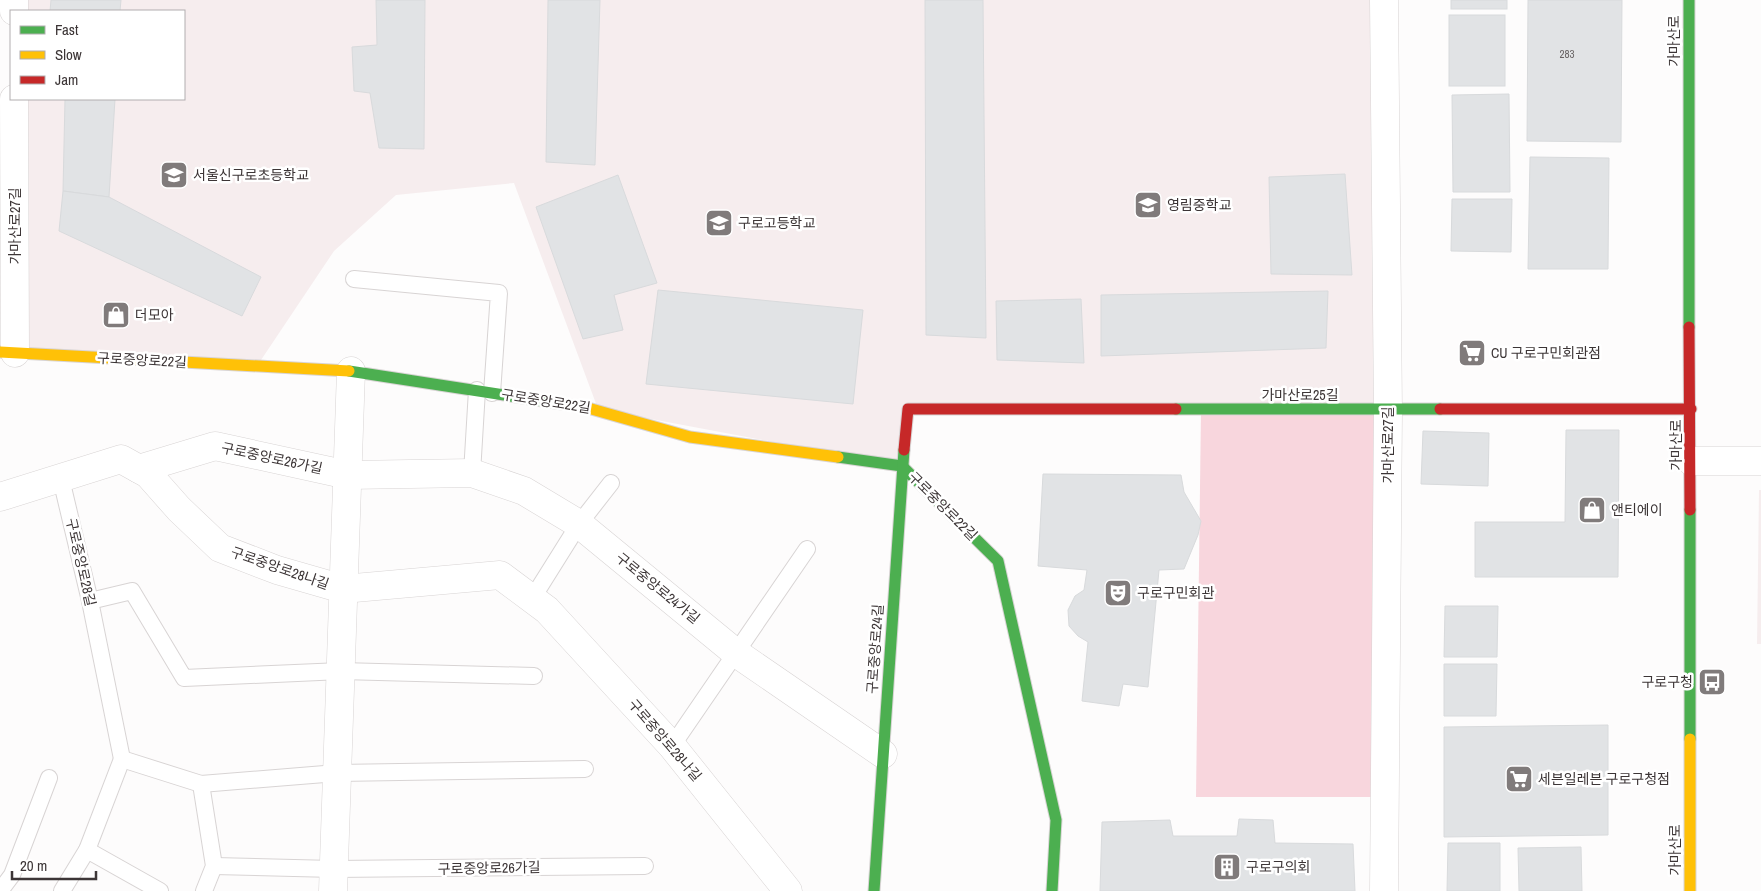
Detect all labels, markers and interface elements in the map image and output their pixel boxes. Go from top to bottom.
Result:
legend [10,10,185,100]
street label: 가마산로 [1665,15,1683,67]
text: Fast [55,19,79,40]
text: Slow [55,44,82,65]
house number: 283 [1559,47,1575,61]
text: Jam [55,69,78,90]
school or university icon: 서울신구로초등학교 [159,160,189,190]
place label: 서울신구로초등학교 [193,166,309,184]
street label: 가마산로27길 [6,187,24,265]
school or university icon: 영림중학교 [1133,190,1163,220]
place label: 영림중학교 [1167,196,1232,214]
school or university icon: 구로고등학교 [704,208,734,238]
place label: 구로고등학교 [738,214,815,232]
shop icon: 더모아 [101,300,131,330]
place label: 더모아 [135,306,174,324]
supermarket icon: CU 구로구민회관점 [1457,338,1487,368]
place label: CU 구로구민회관점 [1491,344,1601,362]
street label: 구로중앙로22길 [97,349,187,371]
street label: 구로중앙로22길 [500,385,592,417]
street label: 가마산로25길 [1261,386,1339,404]
street label: 가마산로27길 [1379,406,1397,484]
street label: 가마산로 [1667,419,1685,471]
street label: 구로중앙로26가길 [220,438,324,478]
street label: 구로중앙로22길 [905,468,981,544]
shop icon: 앤티에이 [1577,495,1607,525]
place label: 앤티에이 [1611,501,1663,519]
street label: 구로중앙로28길 [62,516,100,608]
street label: 구로중앙로28나길 [228,543,332,593]
street label: 구로중앙로24가길 [612,549,704,627]
theatre icon: 구로구민회관 [1103,578,1133,608]
place label: 구로구민회관 [1137,584,1214,602]
street label: 구로중앙로24길 [863,603,887,695]
bus stop icon: 구로구청 [1697,667,1727,697]
place label: 구로구청 [1641,673,1693,691]
street label: 구로중앙로28나길 [624,695,706,785]
supermarket icon: 세븐일레븐 구로구청점 [1504,764,1534,794]
place label: 세븐일레븐 구로구청점 [1538,770,1670,788]
street label: 가마산로 [1666,824,1684,876]
scale bar [12,848,96,880]
building icon: 구로구의회 [1212,852,1242,882]
text: 20 m [20,855,47,876]
street label: 구로중앙로26가길 [437,858,541,878]
place label: 구로구의회 [1246,858,1310,876]

